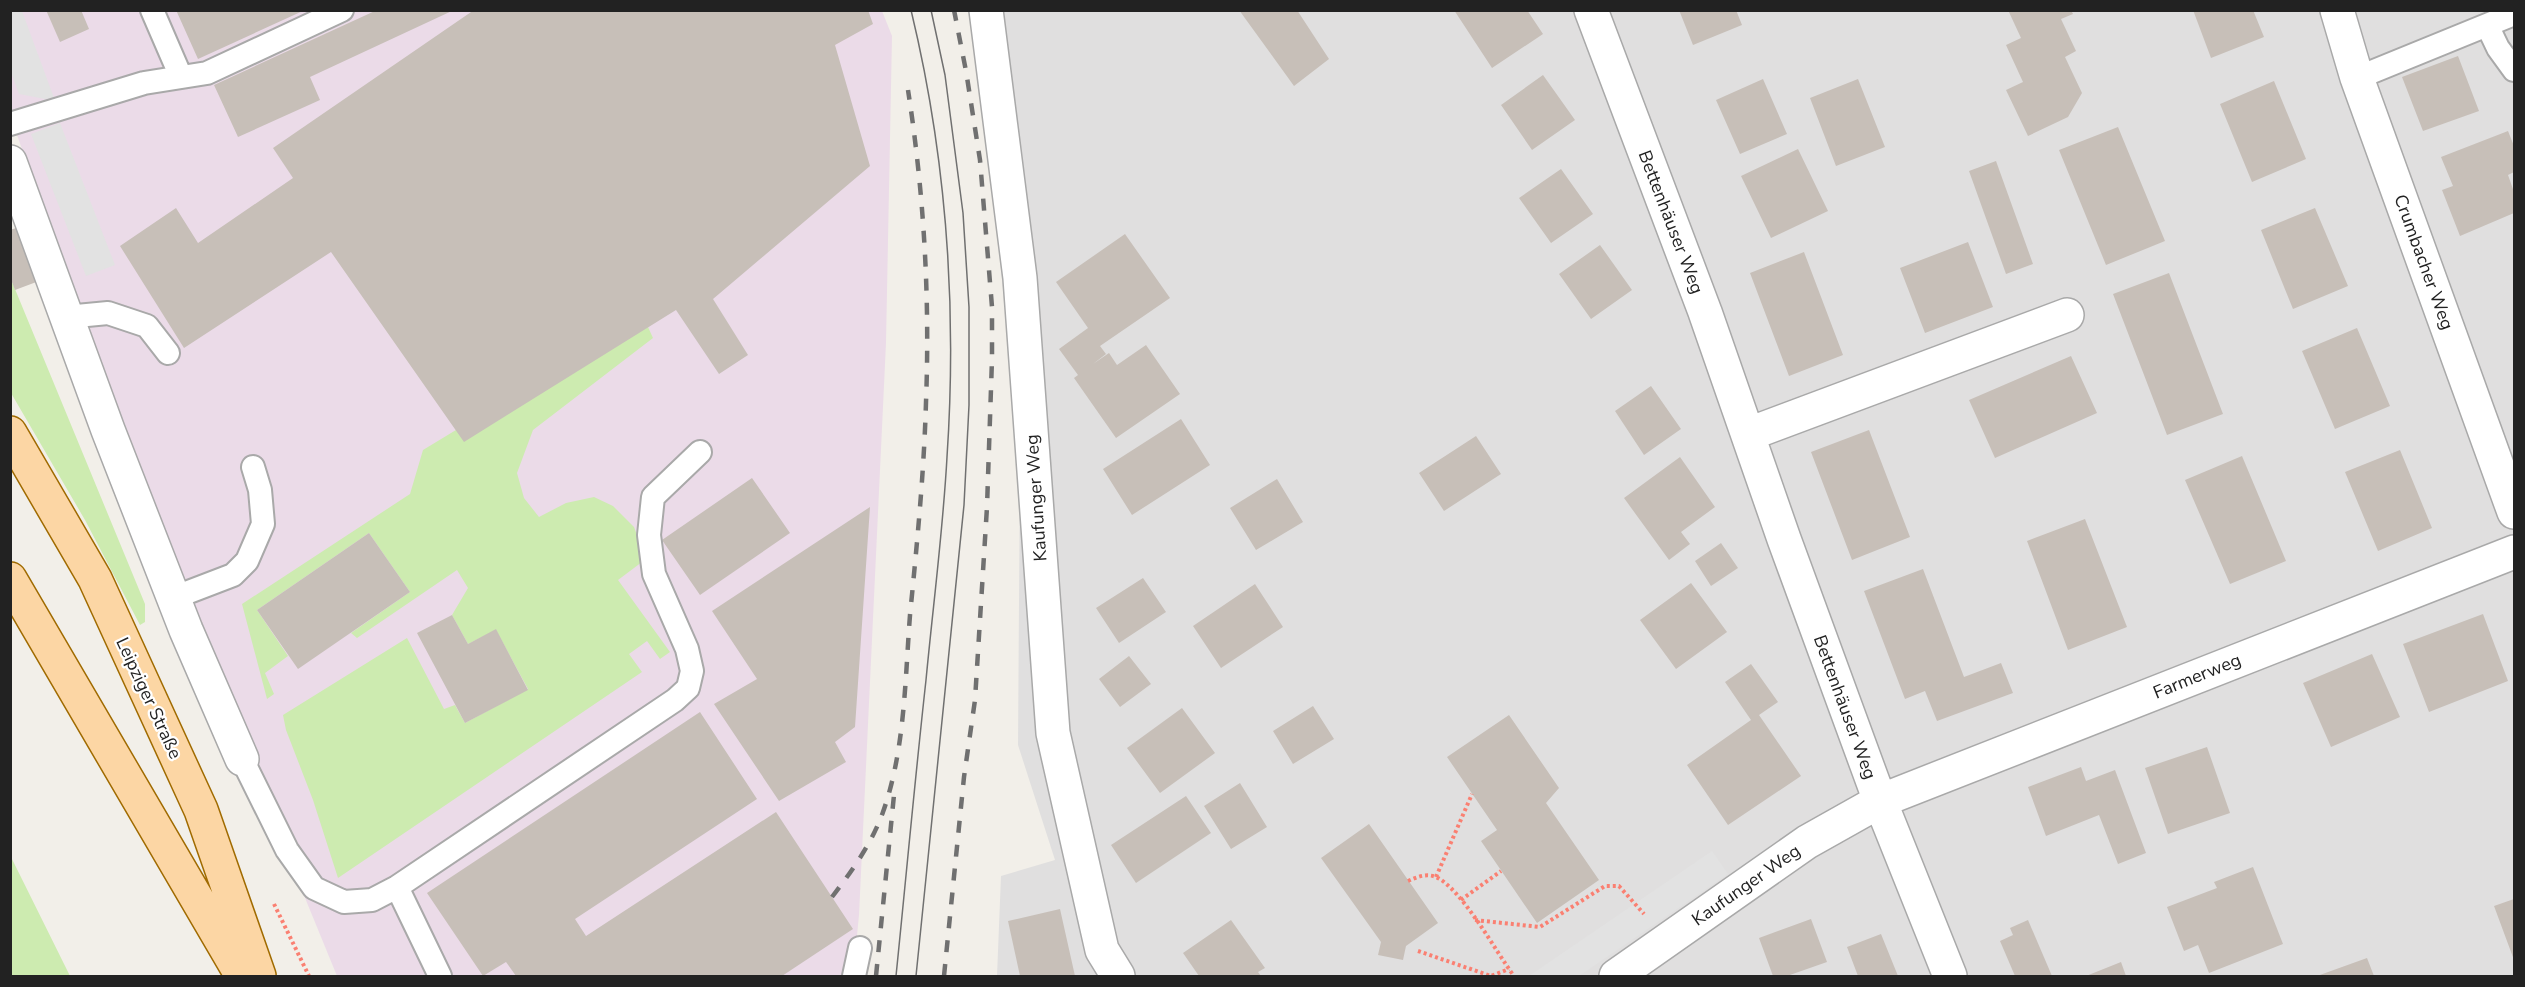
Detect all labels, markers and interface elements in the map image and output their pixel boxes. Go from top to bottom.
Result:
street label: Bettenhäuser Weg [1633,147,1709,297]
street label: Crumbacher Weg [2388,191,2460,333]
street label: Kaufunger Weg [1020,434,1052,562]
street label: Bettenhäuser Weg [1808,632,1882,782]
street label: Leipziger Straße [110,633,188,763]
street label: Farmerweg [2150,648,2244,704]
street label: Kaufunger Weg [1687,839,1805,931]

